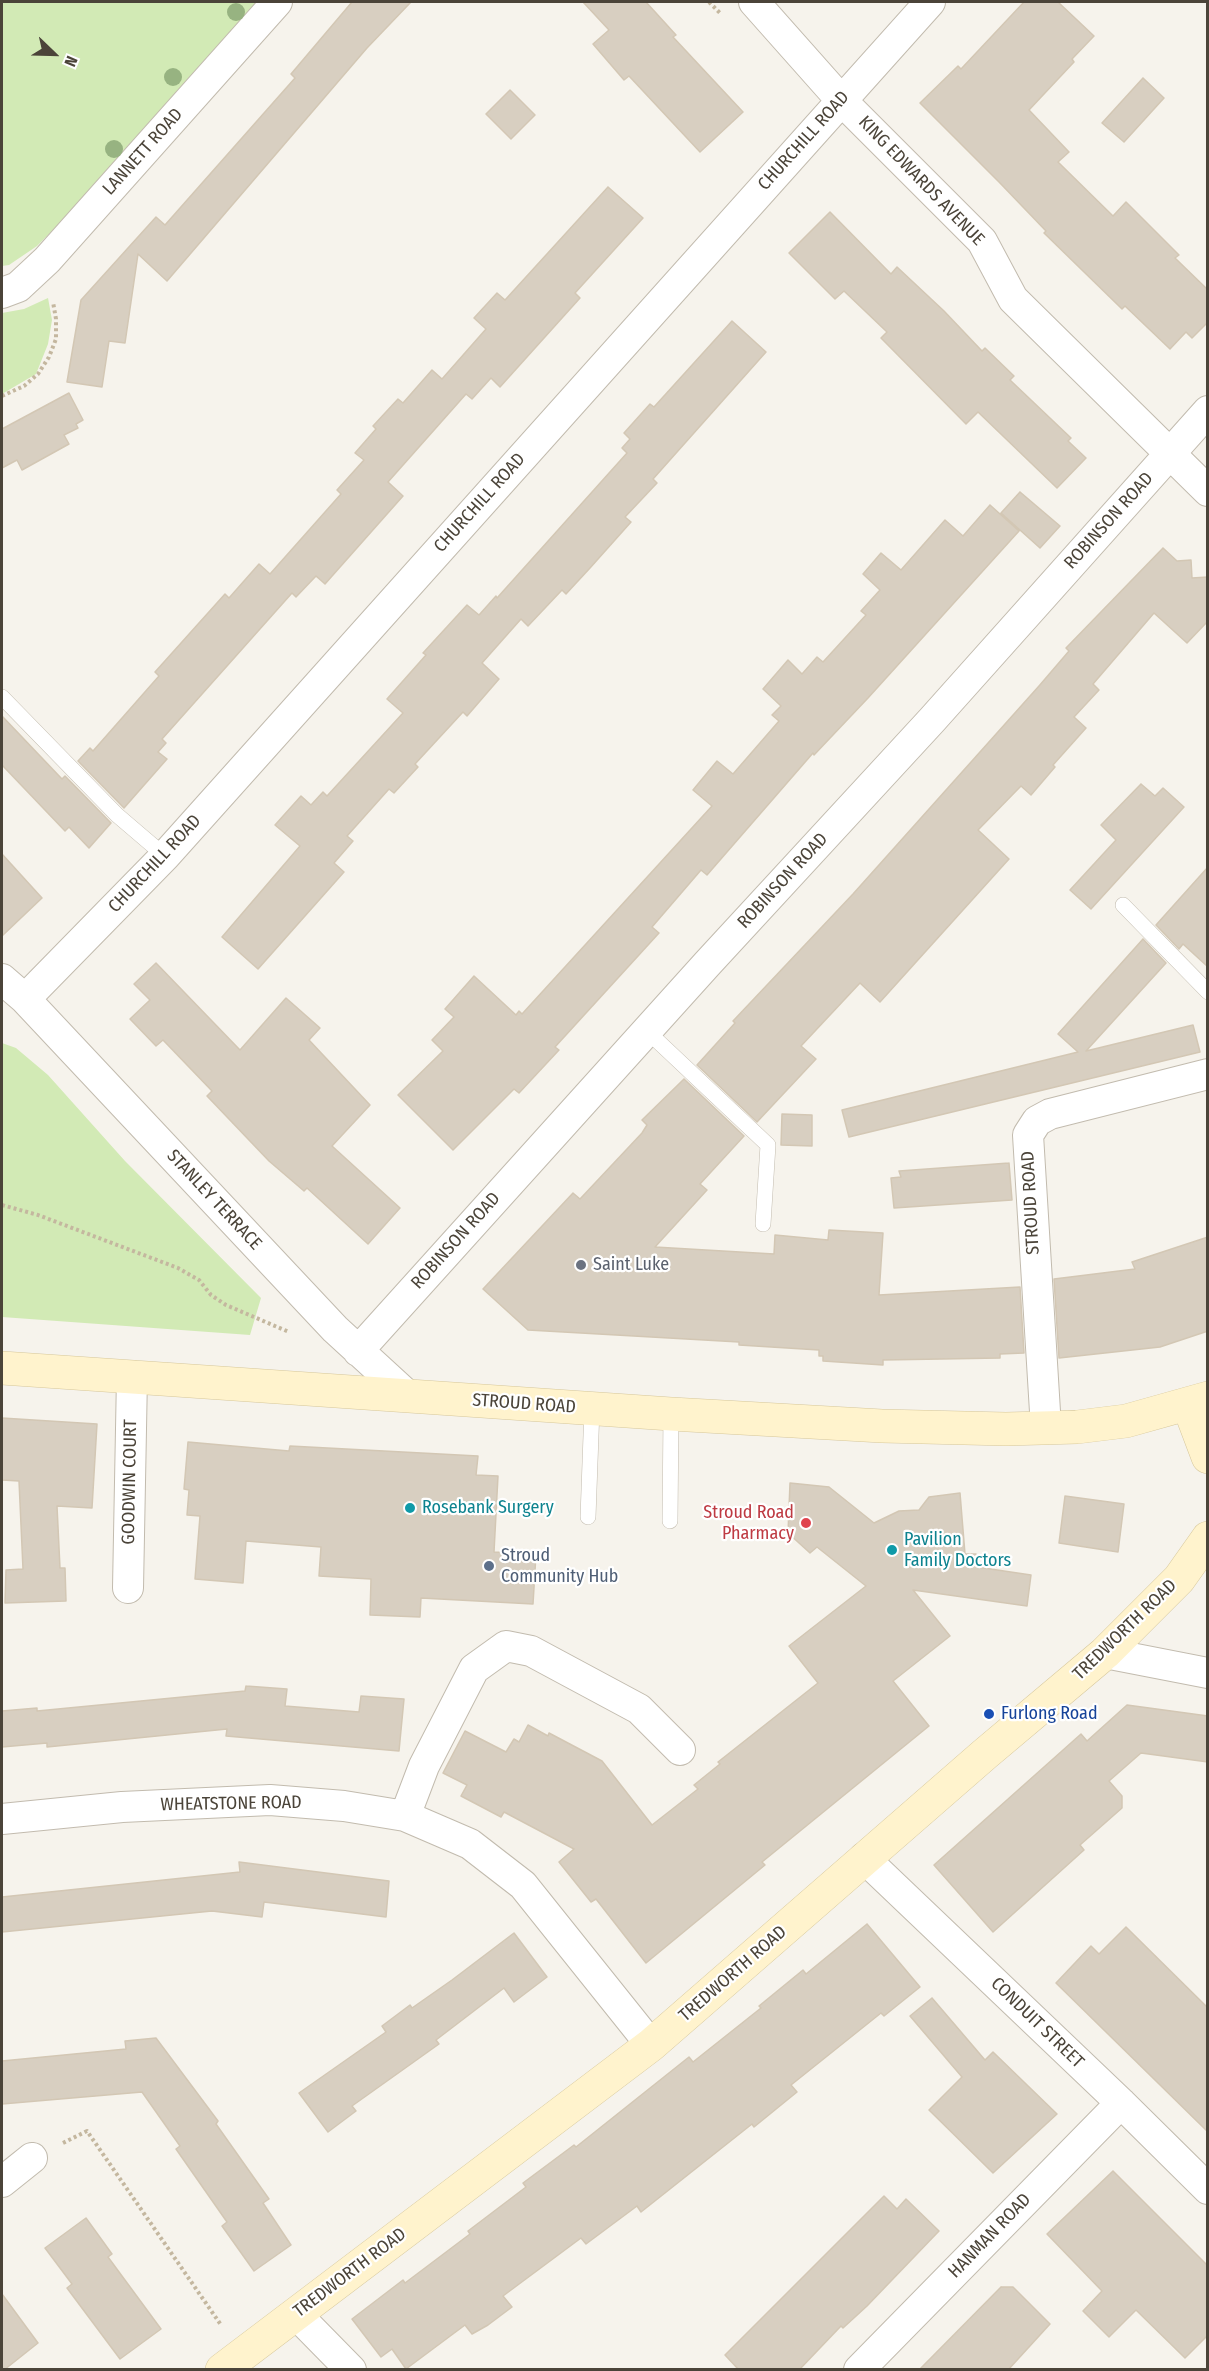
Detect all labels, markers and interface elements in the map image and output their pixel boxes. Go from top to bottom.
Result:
north arrow [24,24,84,84]
text: N [60,53,82,69]
street label: CHURCHILL ROAD [754,87,854,195]
street label: LANNETT ROAD [98,104,188,200]
street label: KING EDWARDS AVENUE [854,112,988,250]
street label: CHURCHILL ROAD [430,449,530,557]
street label: ROBINSON ROAD [1060,468,1158,574]
street label: CHURCHILL ROAD [104,811,206,917]
street label: ROBINSON ROAD [733,829,833,933]
street label: STANLEY TERRACE [162,1145,266,1255]
street label: STROUD ROAD [1017,1151,1045,1255]
street label: ROBINSON ROAD [407,1188,505,1294]
place label: Saint Luke [593,1254,669,1276]
marker: Saint Luke [574,1258,588,1272]
street label: STROUD ROAD [471,1390,577,1418]
street label: GOODWIN COURT [118,1419,142,1545]
place label: Rosebank Surgery [422,1497,554,1519]
marker: Rosebank Surgery [403,1501,417,1515]
place label: Stroud Road Pharmacy [703,1502,794,1544]
marker: Stroud Road Pharmacy [799,1516,813,1530]
place label: Pavilion Family Doctors [904,1529,1011,1572]
marker: Pavilion Family Doctors [885,1543,899,1557]
place label: Stroud Community Hub [501,1545,618,1588]
marker: Stroud Community Hub [482,1559,496,1573]
street label: TREDWORTH ROAD [1069,1575,1181,1685]
place label: Furlong Road [1001,1703,1098,1725]
marker: Furlong Road [982,1707,996,1721]
street label: WHEATSTONE ROAD [160,1792,302,1816]
street label: TREDWORTH ROAD [675,1921,791,2027]
street label: CONDUIT STREET [986,1973,1088,2073]
street label: HANMAN ROAD [944,2189,1036,2283]
street label: TREDWORTH ROAD [289,2224,411,2322]

